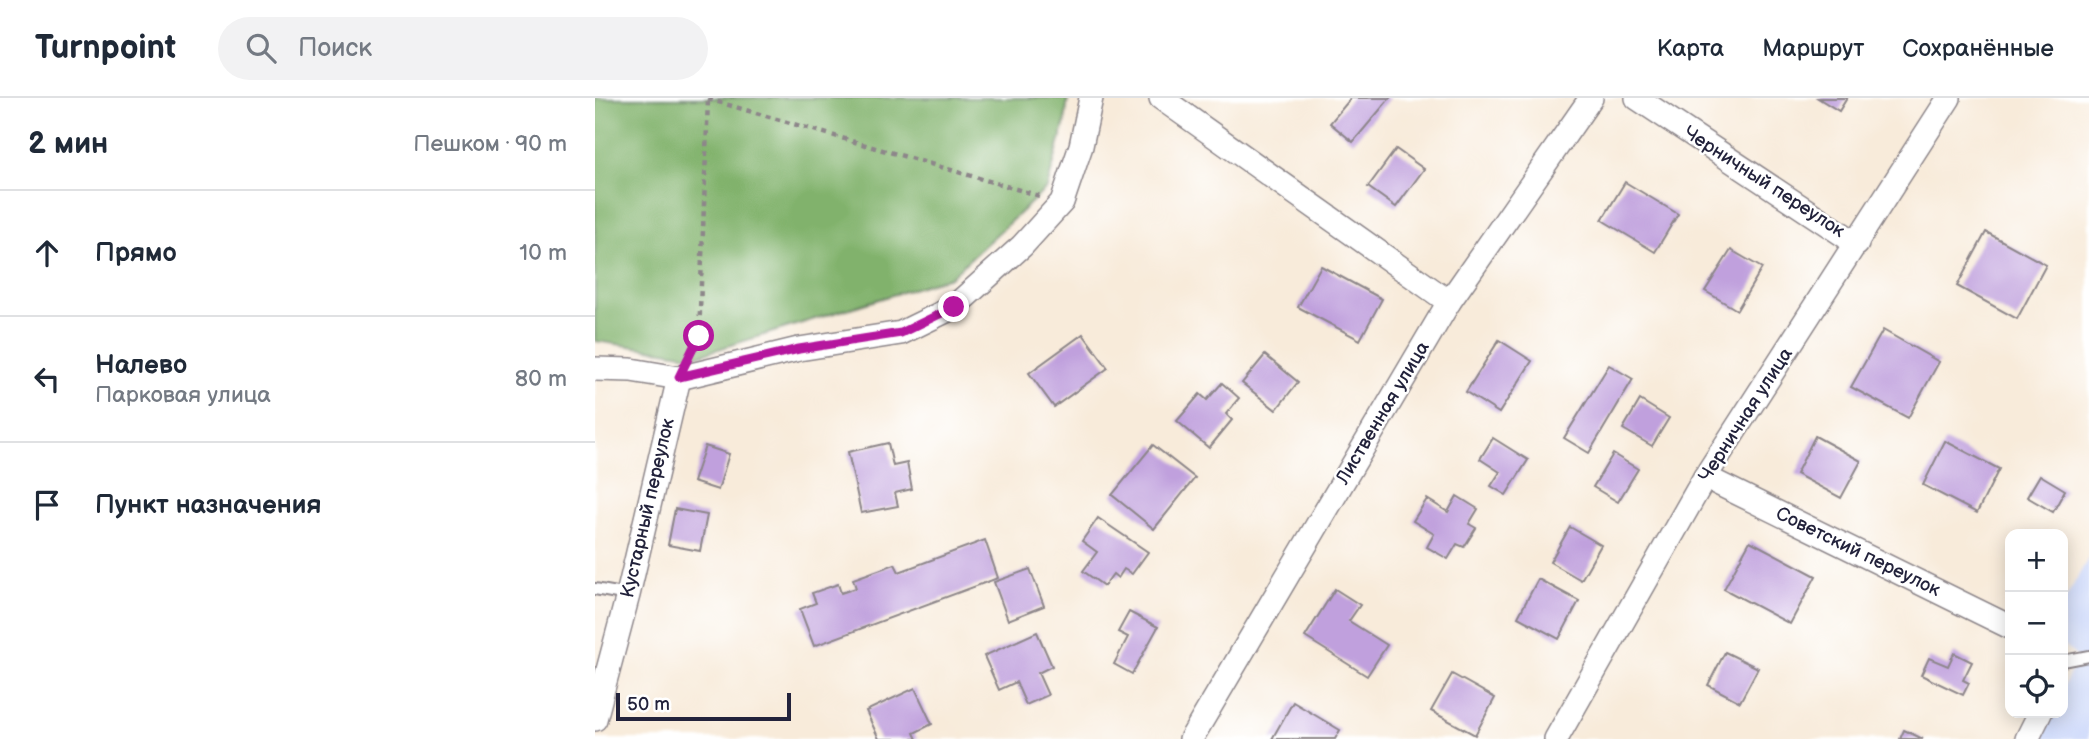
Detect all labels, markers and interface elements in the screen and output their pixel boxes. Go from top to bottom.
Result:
search box [218,17,708,80]
text: Turnpoint [35,28,176,68]
icon: search [242,29,280,67]
text: Поиск [298,33,372,64]
text: Карта [1657,34,1724,63]
text: Маршрут [1762,34,1864,63]
text: Сохранённые [1902,34,2054,63]
street label: Черничный переулок [1679,121,1849,243]
text: 2 мин [28,126,108,162]
text: Пешком · 90 m [413,130,567,158]
icon: ahead [28,234,66,272]
text: Прямо [95,238,177,269]
text: 10 m [519,239,567,267]
route end [938,291,969,322]
route start [683,320,714,351]
street label: Лиственная улица [1331,337,1435,489]
street label: Черничная улица [1694,344,1798,486]
text: Налево [95,350,187,381]
icon: left [28,360,66,398]
text: 80 m [515,365,567,393]
text: Парковая улица [95,381,271,409]
street label: Кустарный переулок [616,416,680,600]
icon: arrive [28,486,66,524]
text: Пункт назначения [95,490,321,521]
street label: Советский переулок [1772,502,1944,602]
map controls [2005,529,2068,718]
button: + [2005,529,2068,592]
button: − [2005,592,2068,655]
button: locate [2005,655,2068,718]
scale bar [616,690,791,722]
text: 50 m [627,693,670,716]

